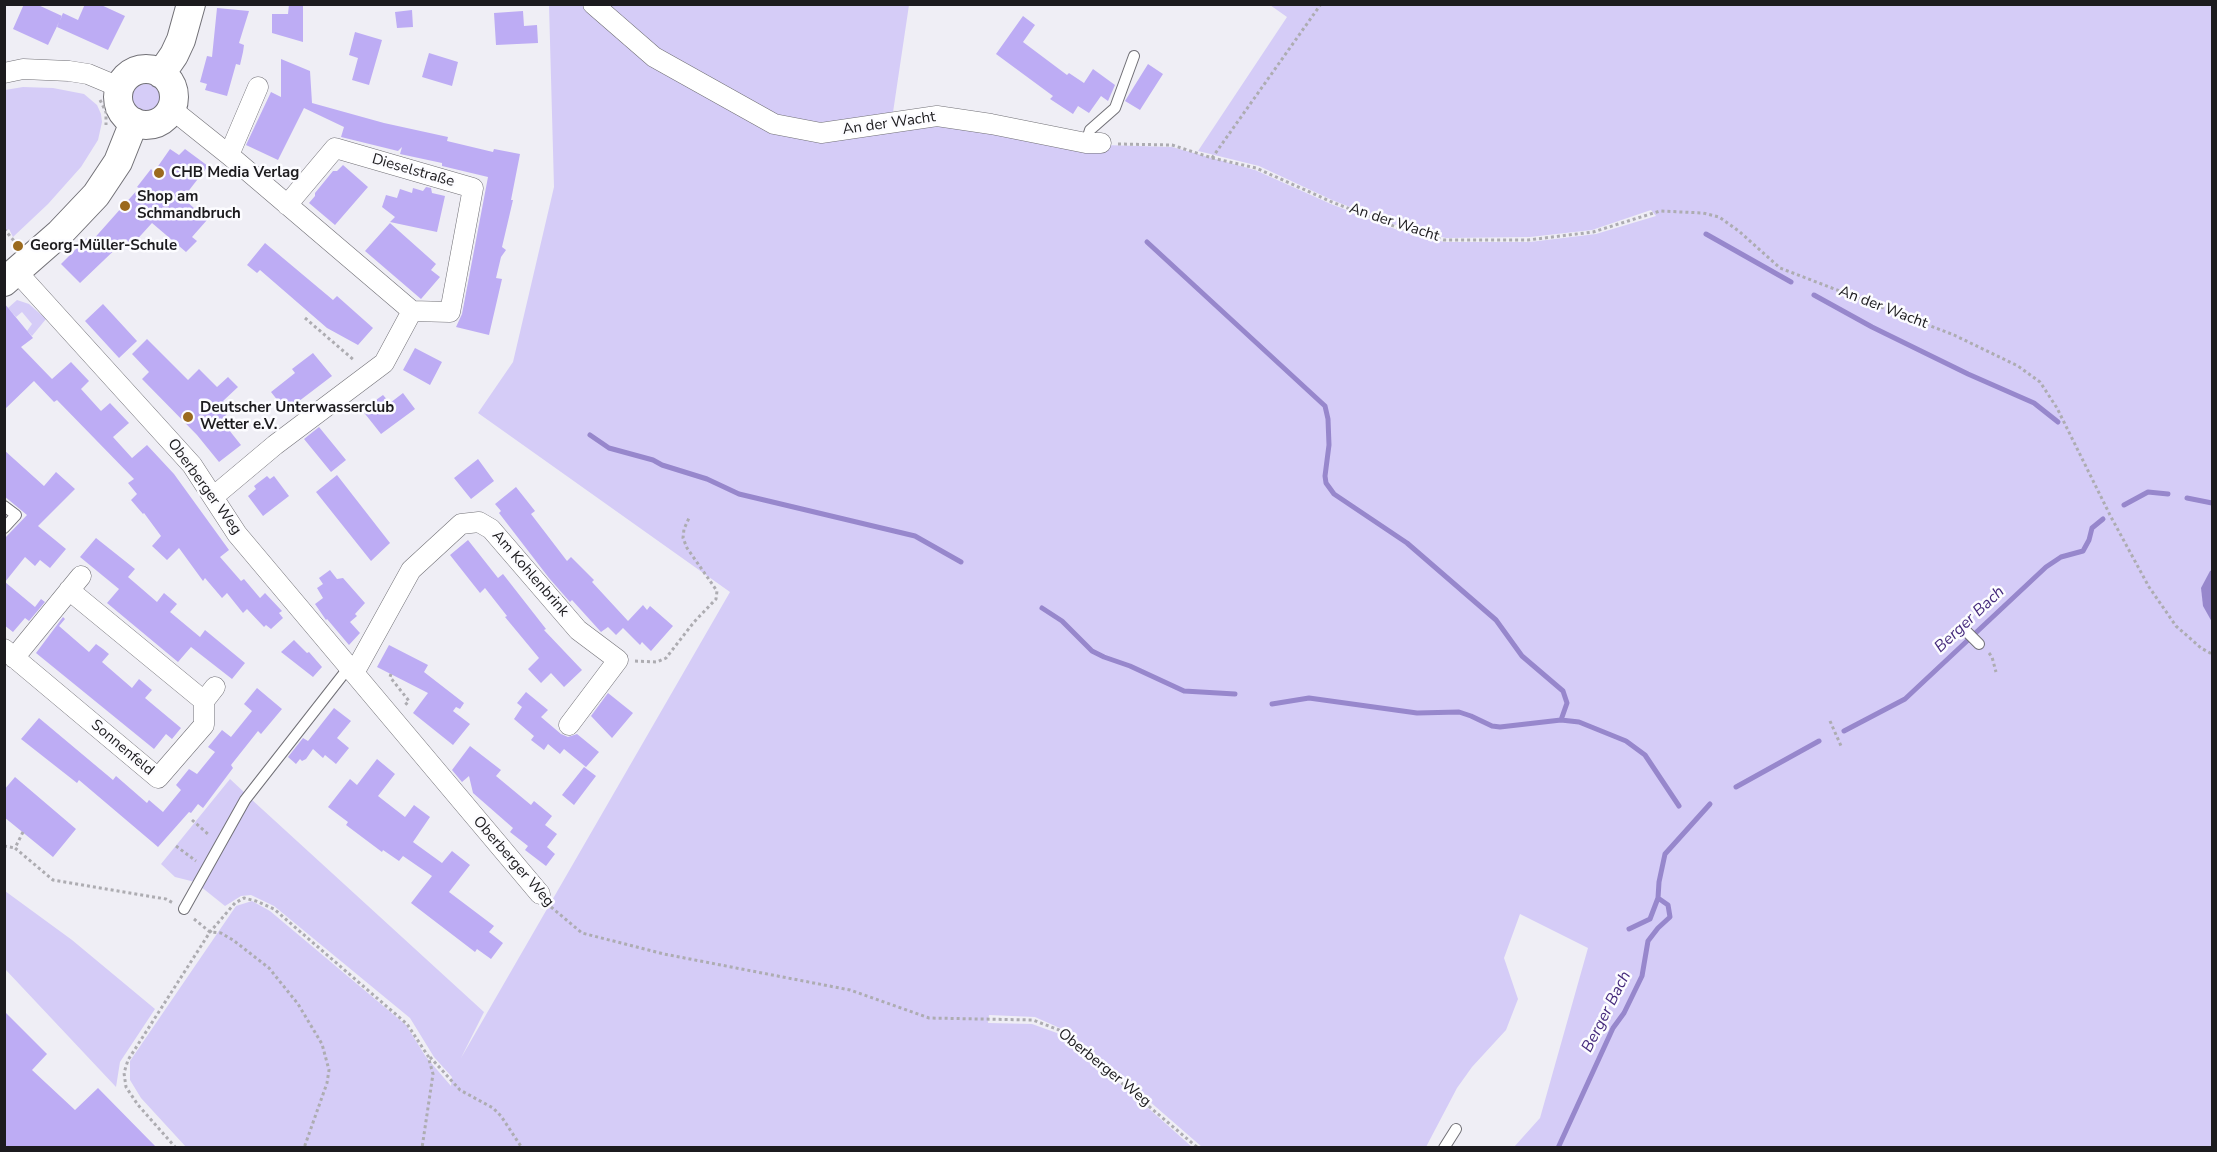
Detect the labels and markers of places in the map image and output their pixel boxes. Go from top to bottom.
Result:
place label: CHB Media Verlag [171,164,299,182]
marker: CHB Media Verlag [152,166,166,180]
place label: Shop am Schmandbruch [137,188,241,223]
marker: Shop am Schmandbruch [118,199,132,213]
place label: Georg-Müller-Schule [30,237,177,255]
marker: Georg-Müller-Schule [11,239,25,253]
place label: Deutscher Unterwasserclub Wetter e.V. [200,399,394,434]
marker: Deutscher Unterwasserclub Wetter e.V. [181,410,195,424]

